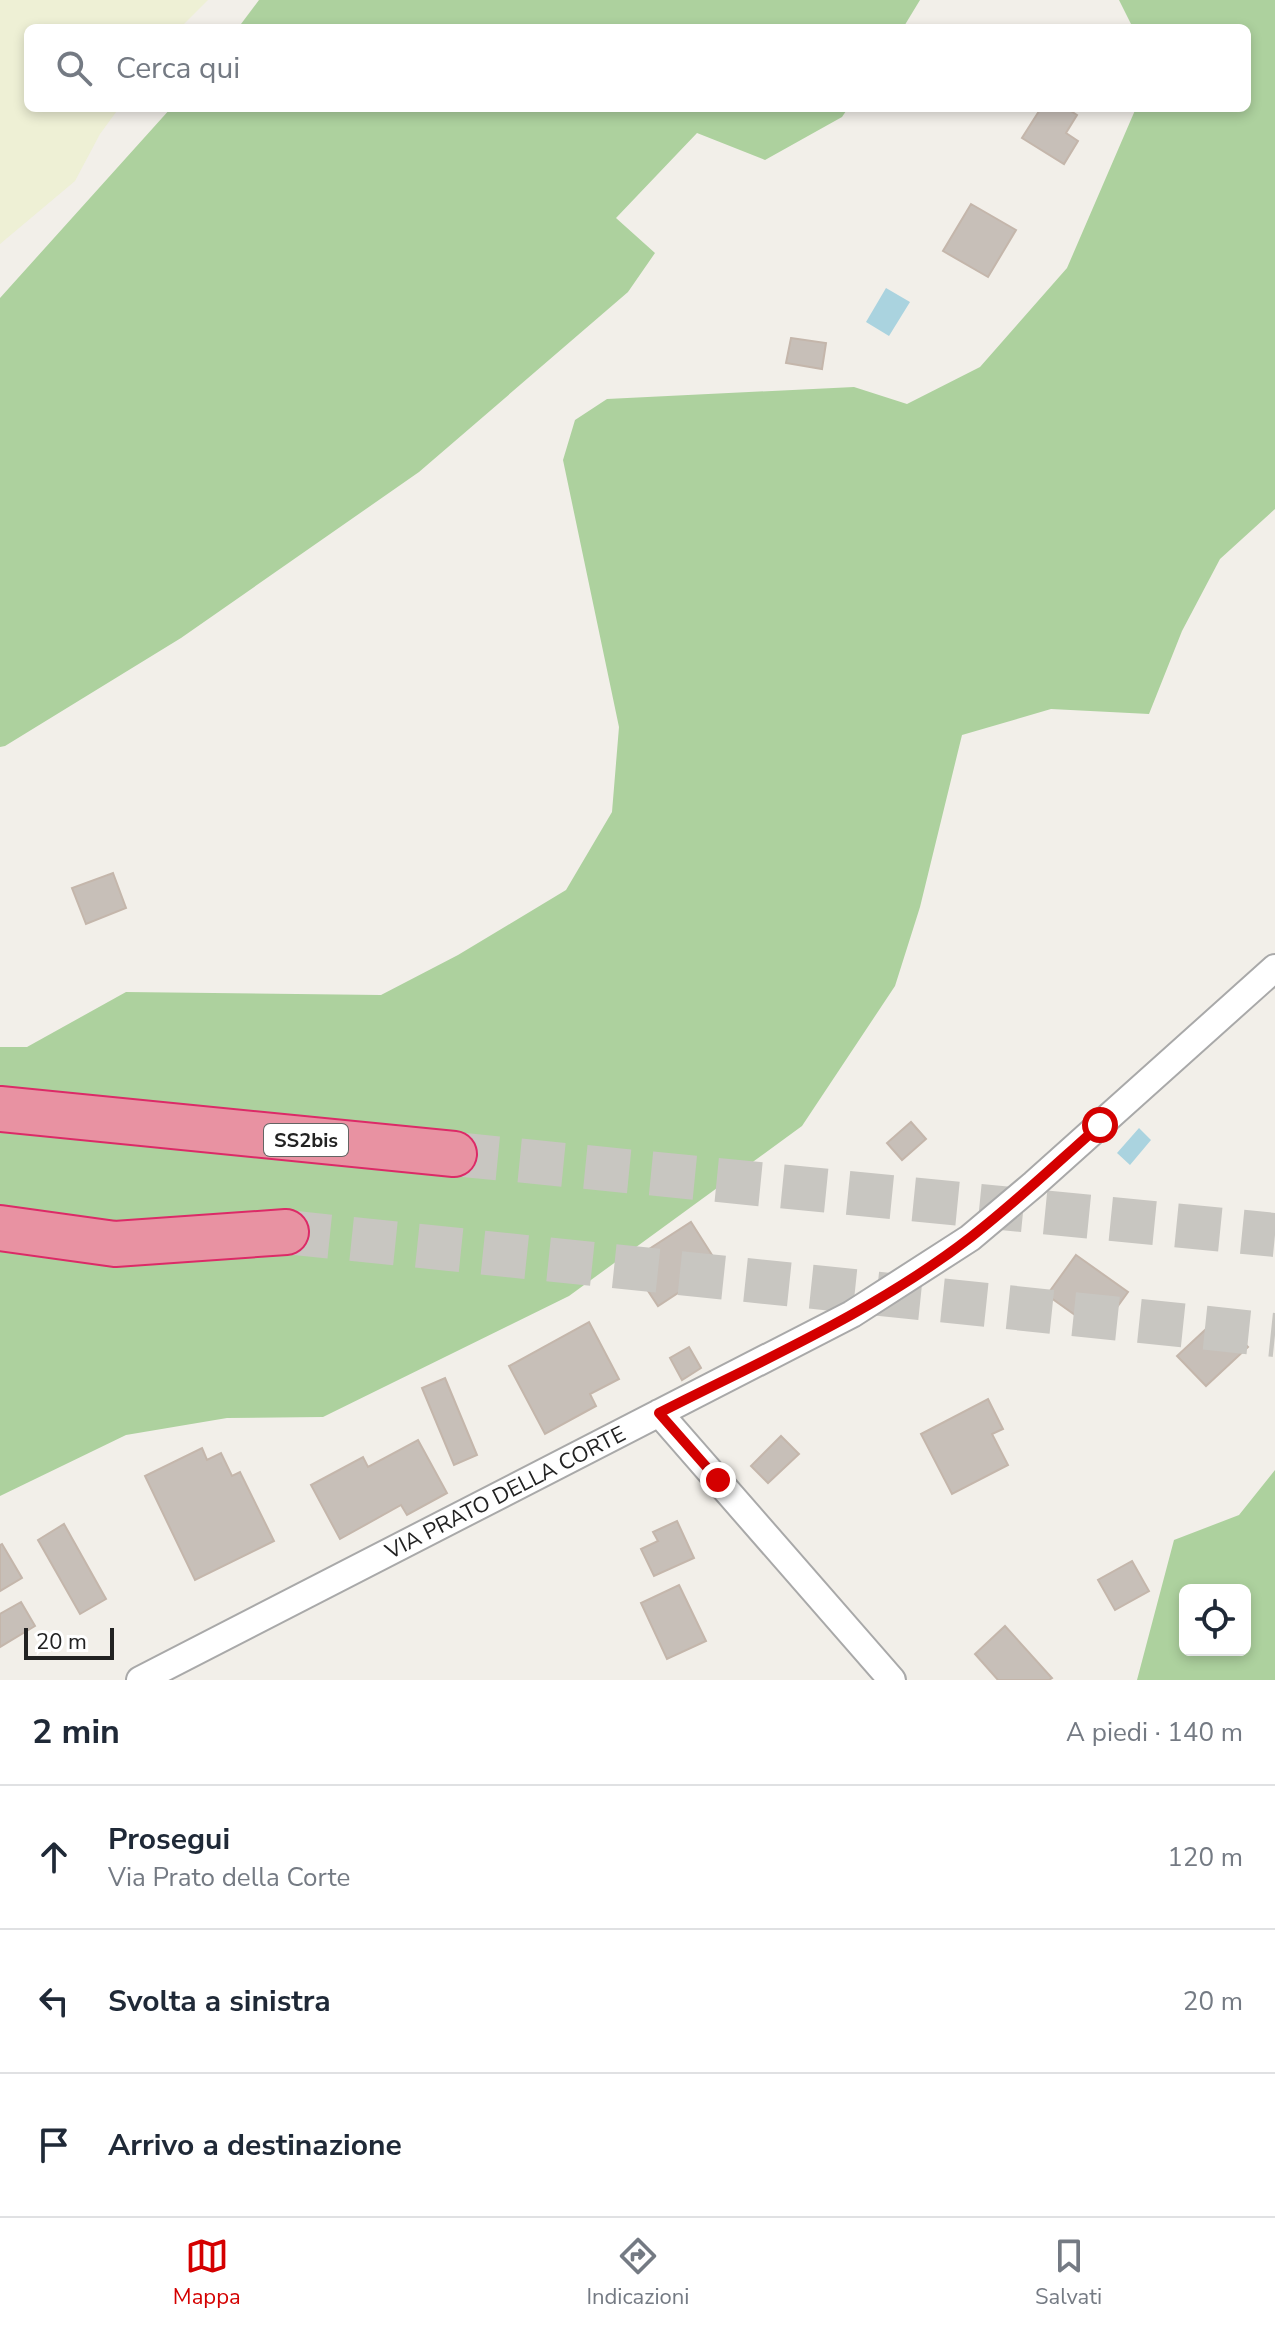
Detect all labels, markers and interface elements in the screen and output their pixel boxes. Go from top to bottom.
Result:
search box [24,24,1251,112]
icon: search [52,46,96,90]
text: Cerca qui [116,48,240,89]
route start [1082,1107,1118,1143]
road number: SS2bis [264,1124,348,1156]
street label: VIA PRATO DELLA CORTE [379,1419,631,1567]
route end [700,1462,736,1498]
map controls [1179,1584,1251,1656]
button: locate [1179,1584,1251,1656]
scale bar [24,1624,114,1660]
text: 20 m [36,1627,87,1657]
text: 2 min [32,1709,120,1755]
text: A piedi · 140 m [1066,1715,1243,1750]
text: Prosegui [108,1819,230,1860]
icon: ahead [32,1835,76,1879]
text: 120 m [1167,1840,1243,1875]
text: Via Prato della Corte [108,1860,350,1895]
icon: left [32,1979,76,2023]
text: Svolta a sinistra [108,1981,331,2022]
text: 20 m [1183,1984,1243,2019]
icon: arrive [32,2123,76,2167]
text: Arrivo a destinazione [108,2125,402,2166]
tab: Mappa [173,2234,241,2312]
tab: Indicazioni [586,2234,689,2312]
tab: Salvati [1035,2234,1102,2312]

